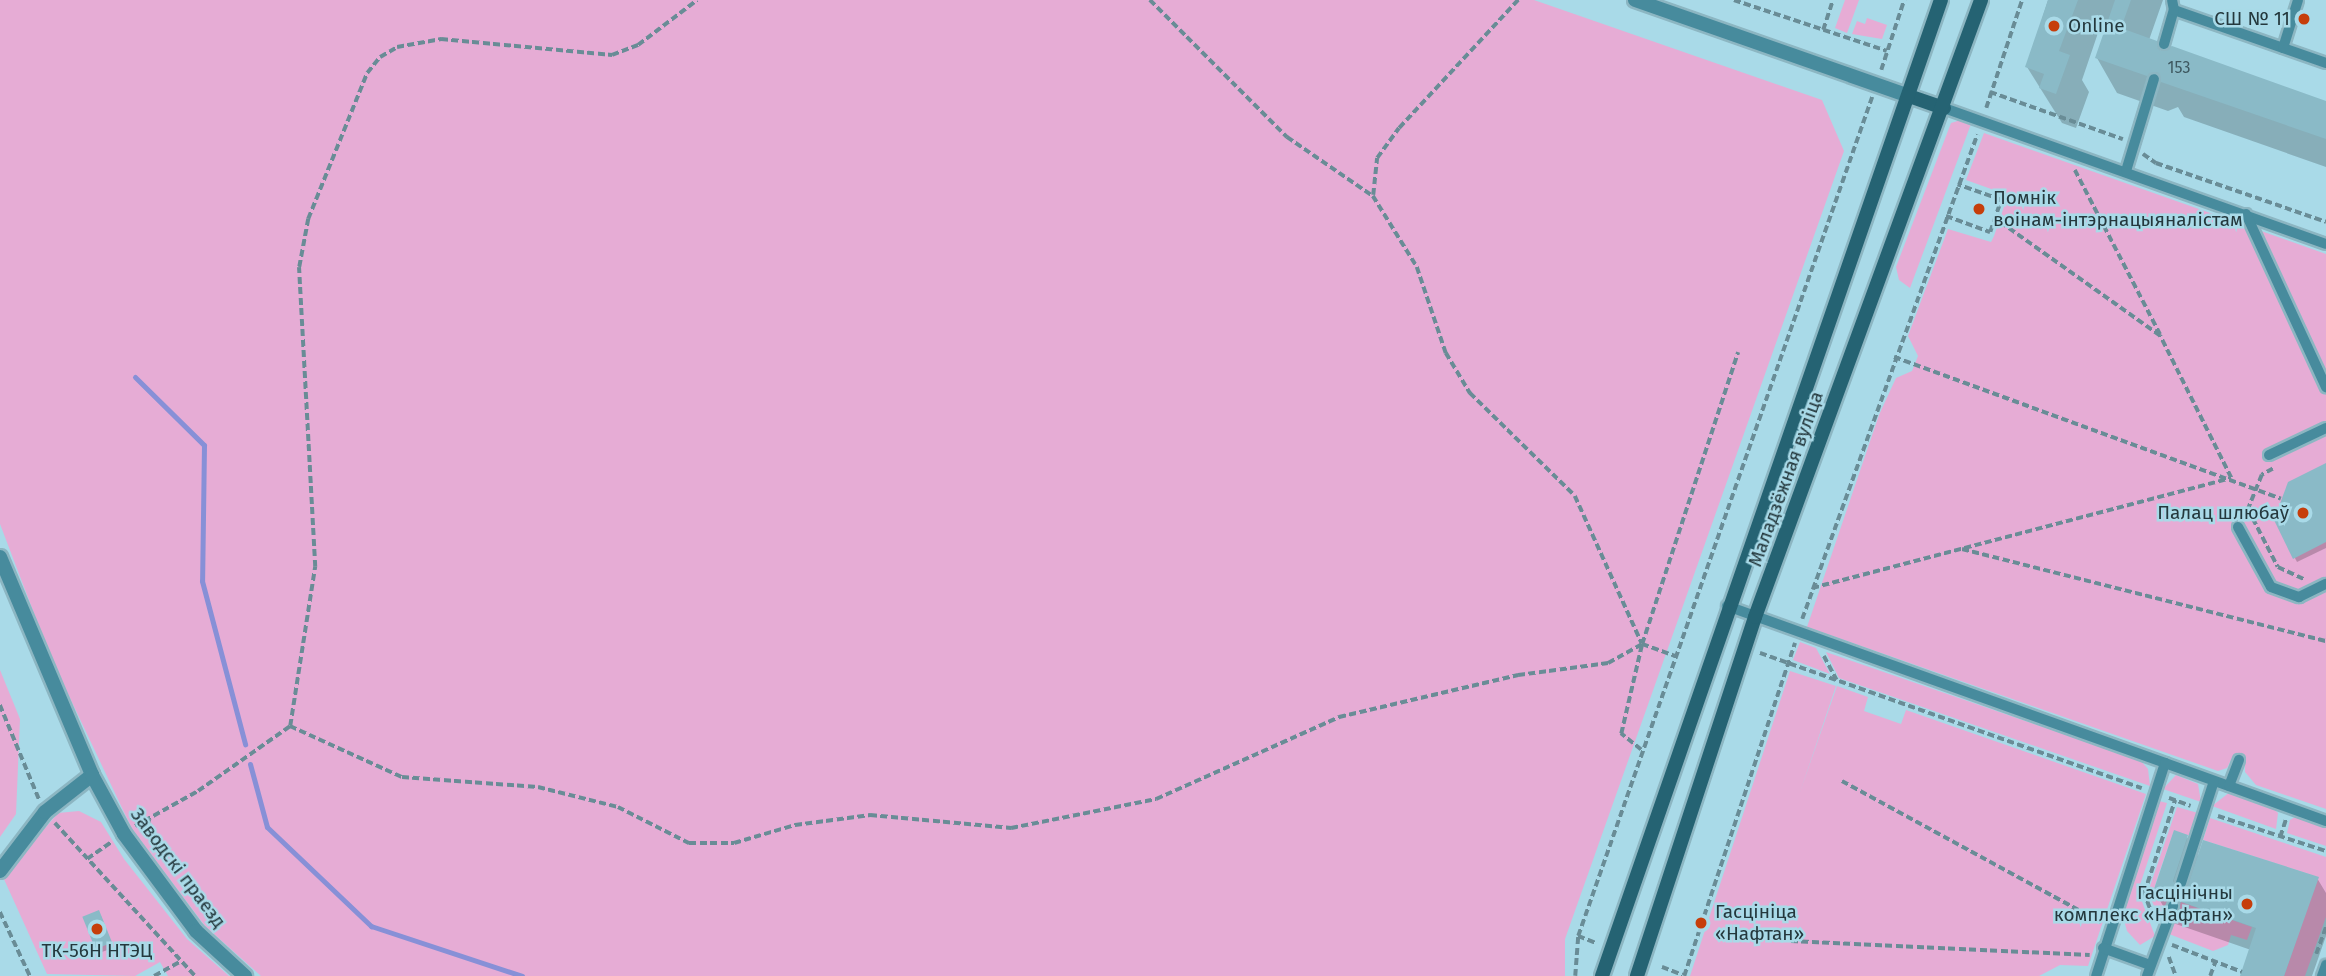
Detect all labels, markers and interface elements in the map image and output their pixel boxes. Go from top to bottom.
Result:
place label: СШ № 11 [2214,8,2290,30]
marker: СШ № 11 [2296,11,2312,27]
place label: Online [2068,15,2125,37]
marker: Online [2046,18,2062,34]
house number: 153 [2168,58,2190,78]
place label: Помнік воінам-інтэрнацыяналістам [1993,187,2243,231]
marker: Помнік воінам-інтэрнацыяналістам [1971,201,1987,217]
street label: Маладзёжная вуліца [1744,388,1828,570]
place label: Палац шлюбаў [2157,502,2289,524]
marker: Палац шлюбаў [2295,505,2311,521]
street label: Заводскі праезд [126,804,230,932]
place label: Гасцінічны комплекс «Нафтан» [2054,882,2233,926]
marker: Гасцінічны комплекс «Нафтан» [2239,896,2255,912]
place label: Гасцініца «Нафтан» [1715,901,1804,945]
marker: Гасцініца «Нафтан» [1693,915,1709,931]
marker: ТК-56Н НТЭЦ [89,921,105,937]
place label: ТК-56Н НТЭЦ [41,940,153,962]

